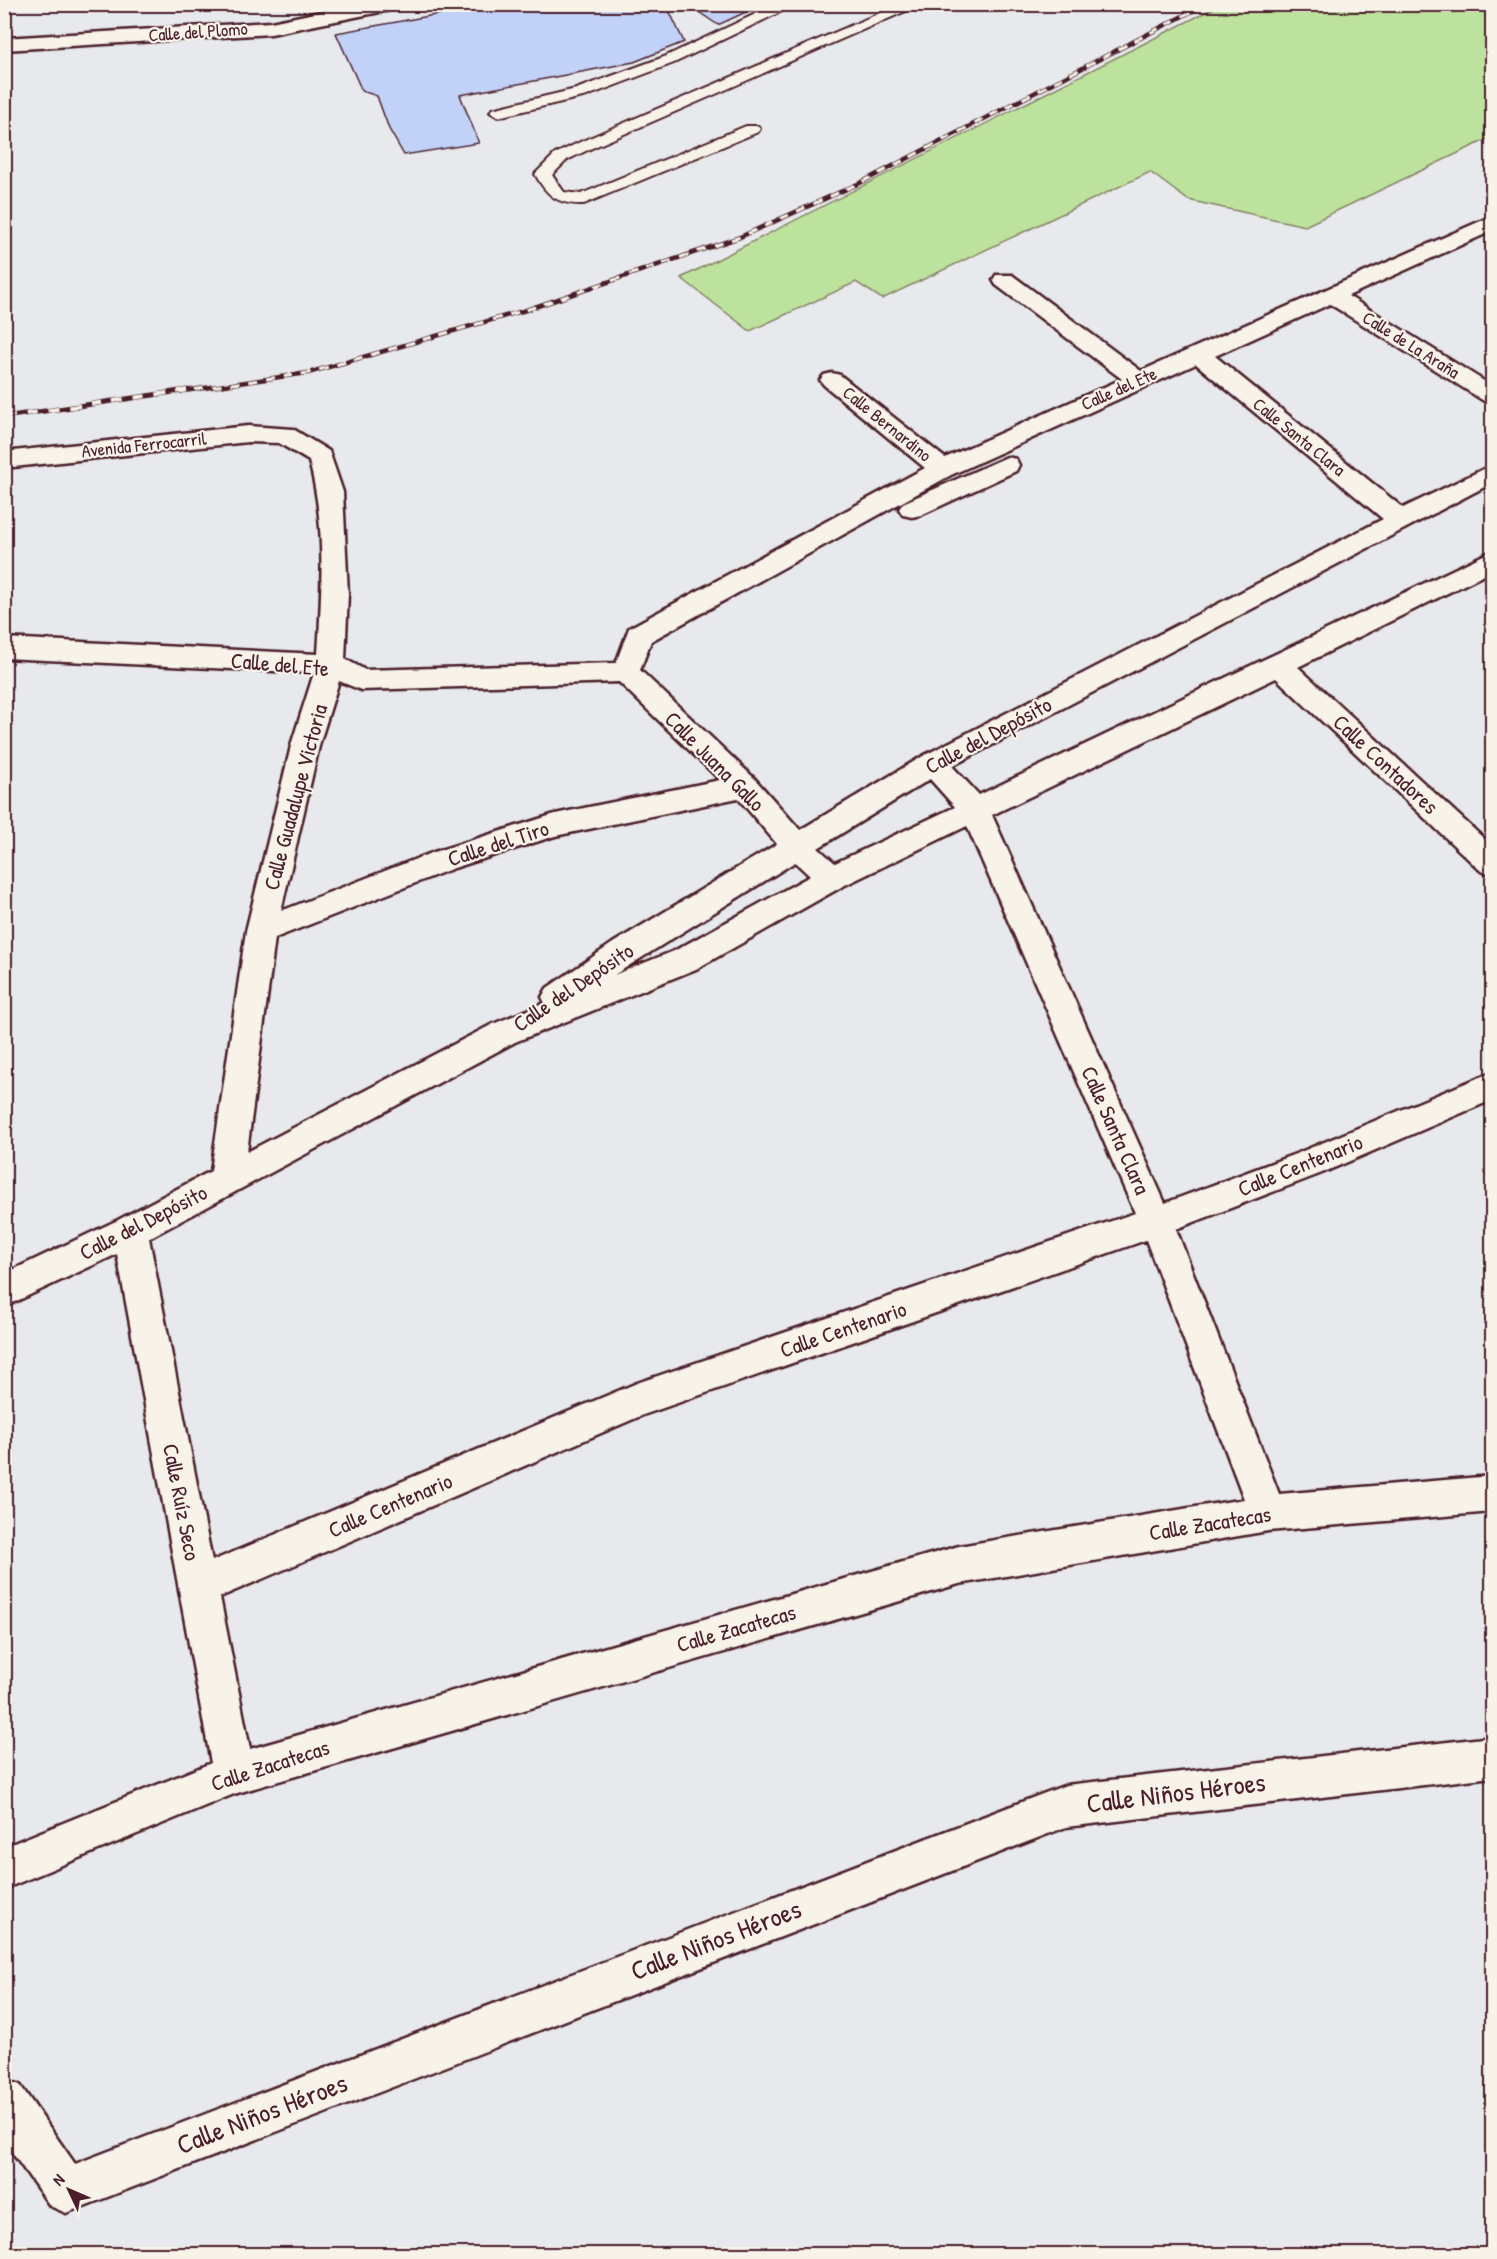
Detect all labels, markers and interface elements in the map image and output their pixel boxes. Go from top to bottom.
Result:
street label: Calle del Plomo [148,16,248,47]
street label: Calle de La Araña [1358,305,1465,384]
street label: Calle del Ete [1077,361,1161,416]
street label: Calle Bernardino [838,380,937,467]
street label: Calle Santa Clara [1248,391,1351,482]
street label: Avenida Ferrocarril [80,426,208,463]
street label: Calle del Ete [230,645,330,683]
street label: Calle del Depósito [919,689,1057,781]
street label: Calle Guadalupe Victoria [256,700,334,893]
street label: Calle Juana Gallo [658,704,772,818]
street label: Calle Contadores [1327,707,1445,821]
street label: Calle del Tiro [444,813,553,873]
street label: Calle del Depósito [507,935,639,1038]
street label: Calle Santa Clara [1074,1061,1158,1199]
street label: Calle Centenario [1233,1126,1367,1204]
street label: Calle del Depósito [74,1177,212,1267]
street label: Calle Centenario [776,1293,910,1365]
street label: Calle Ruíz Seco [156,1441,208,1563]
street label: Calle Centenario [323,1465,457,1545]
street label: Calle Zacatecas [1147,1499,1273,1547]
street label: Calle Zacatecas [673,1597,799,1659]
street label: Calle Zacatecas [207,1732,333,1798]
street label: Calle Niños Héroes [1084,1763,1267,1821]
street label: Calle Niños Héroes [625,1890,806,1988]
street label: Calle Niños Héroes [171,2064,352,2162]
north arrow [39,2160,99,2220]
text: N [47,2169,69,2190]

